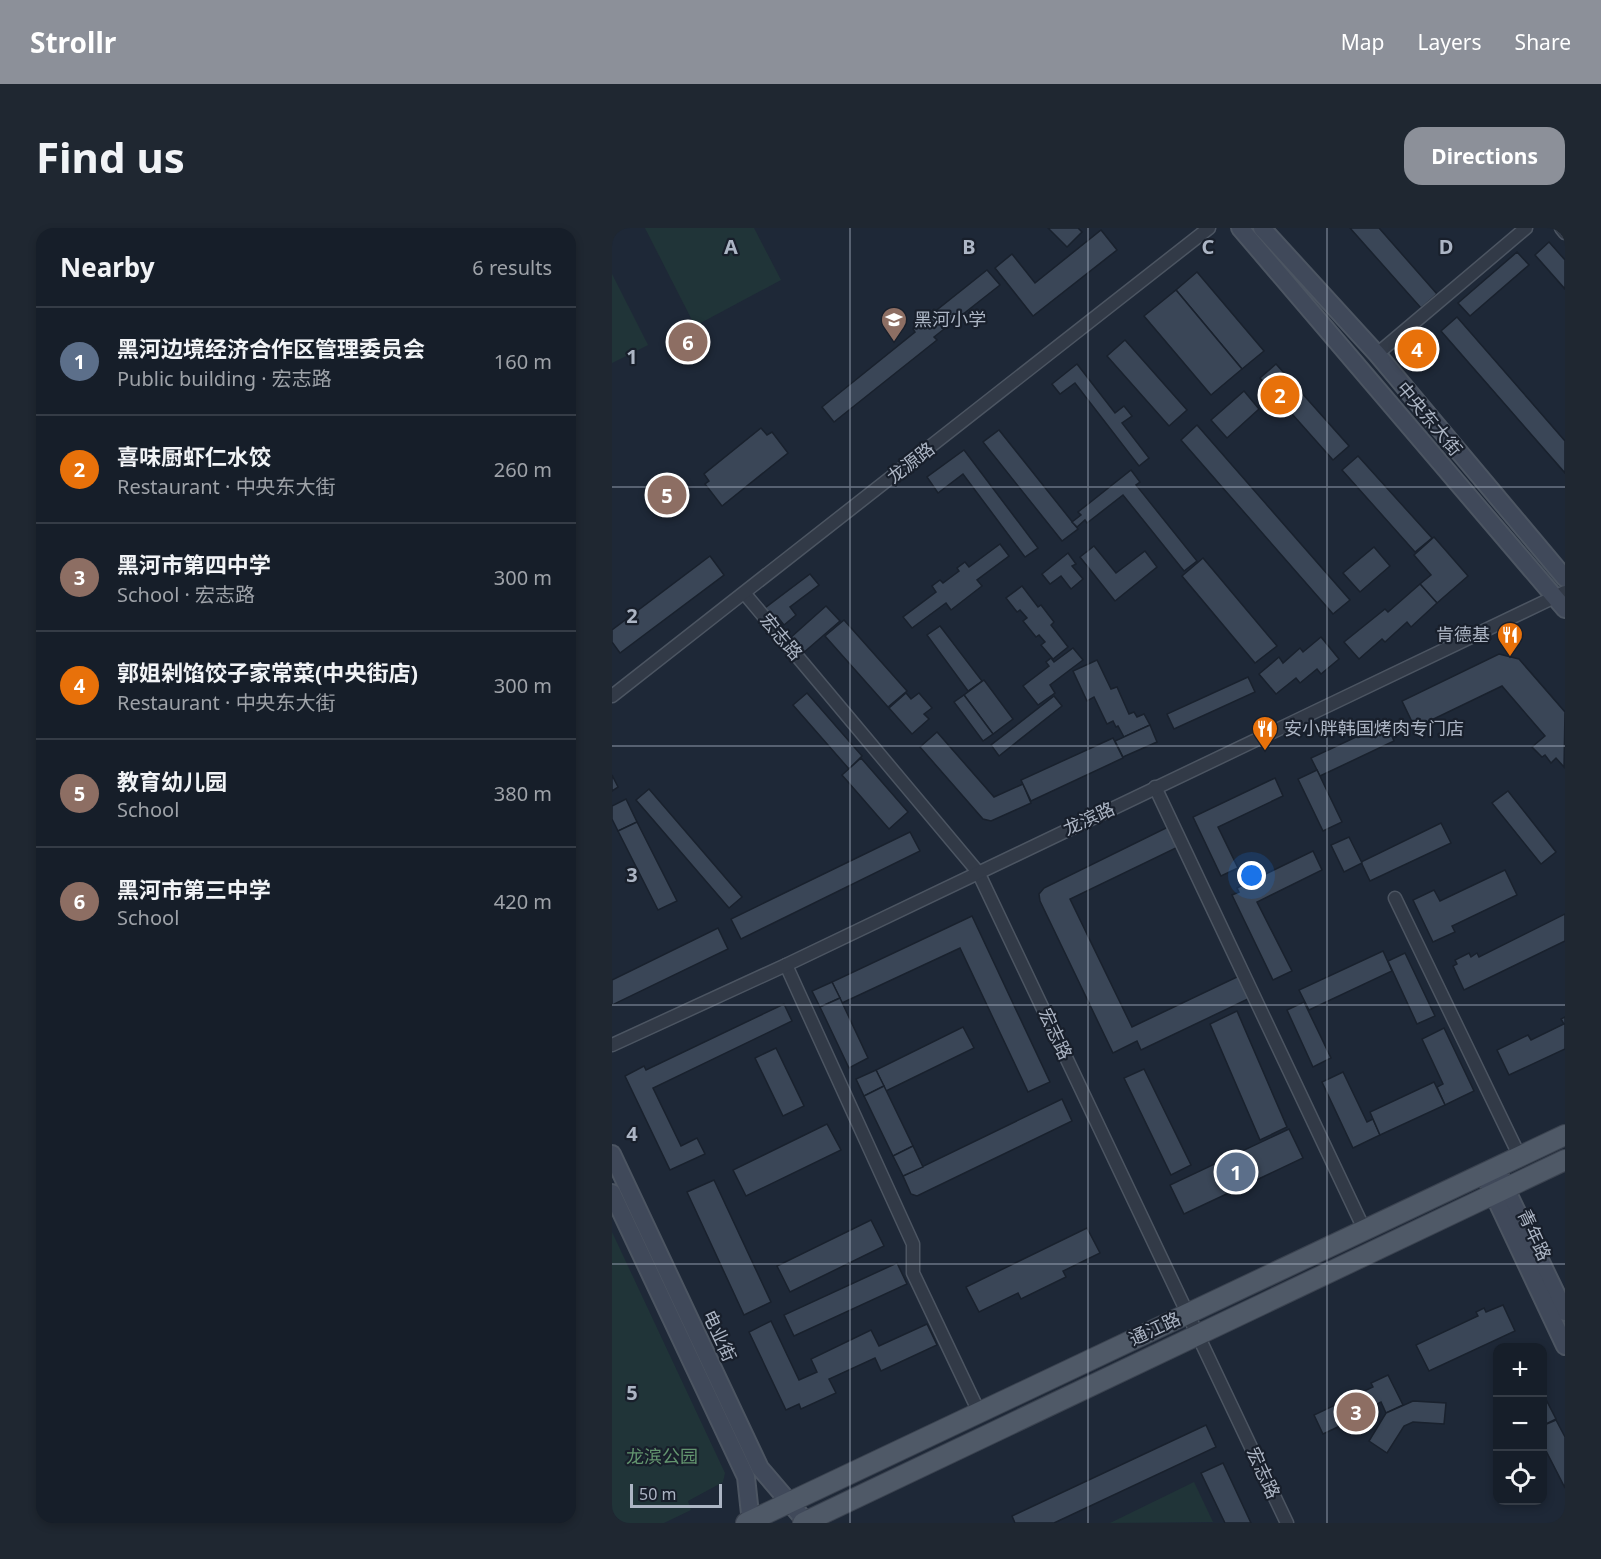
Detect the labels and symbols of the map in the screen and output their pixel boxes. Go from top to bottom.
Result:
text: A [724,233,738,260]
text: B [962,233,976,260]
text: C [1202,233,1215,260]
text: D [1439,233,1453,260]
school or university icon: 黑河小学 [879,305,909,343]
place label: 黑河小学 [914,307,986,331]
pin: 6 [668,320,708,364]
pin: 4 [1398,326,1436,372]
text: 1 [626,343,638,370]
pin: 2 [1260,372,1300,418]
street label: 中央东大街 [1392,376,1468,461]
street label: 龙源路 [882,436,939,488]
pin: 5 [648,472,686,518]
text: 2 [626,602,638,629]
street label: 宏志路 [755,608,808,665]
restaurant icon: 肯德基 [1495,620,1525,658]
place label: 肯德基 [1436,622,1490,646]
restaurant icon: 安小胖韩国烤肉专门店 [1250,714,1280,752]
place label: 安小胖韩国烤肉专门店 [1284,716,1464,740]
street label: 龙滨路 [1059,796,1118,840]
text: 3 [626,861,638,888]
your location [1237,861,1266,890]
street label: 宏志路 [1034,1004,1078,1063]
text: 4 [626,1120,638,1147]
pin: 1 [1216,1150,1256,1194]
street label: 青年路 [1513,1205,1557,1264]
street label: 电业街 [698,1306,742,1365]
street label: 通江路 [1125,1306,1184,1350]
text: 5 [626,1379,638,1406]
pin: 3 [1336,1390,1376,1434]
street label: 宏志路 [1242,1443,1286,1502]
park label: 龙滨公园 [626,1444,698,1468]
scale bar [630,1481,722,1508]

